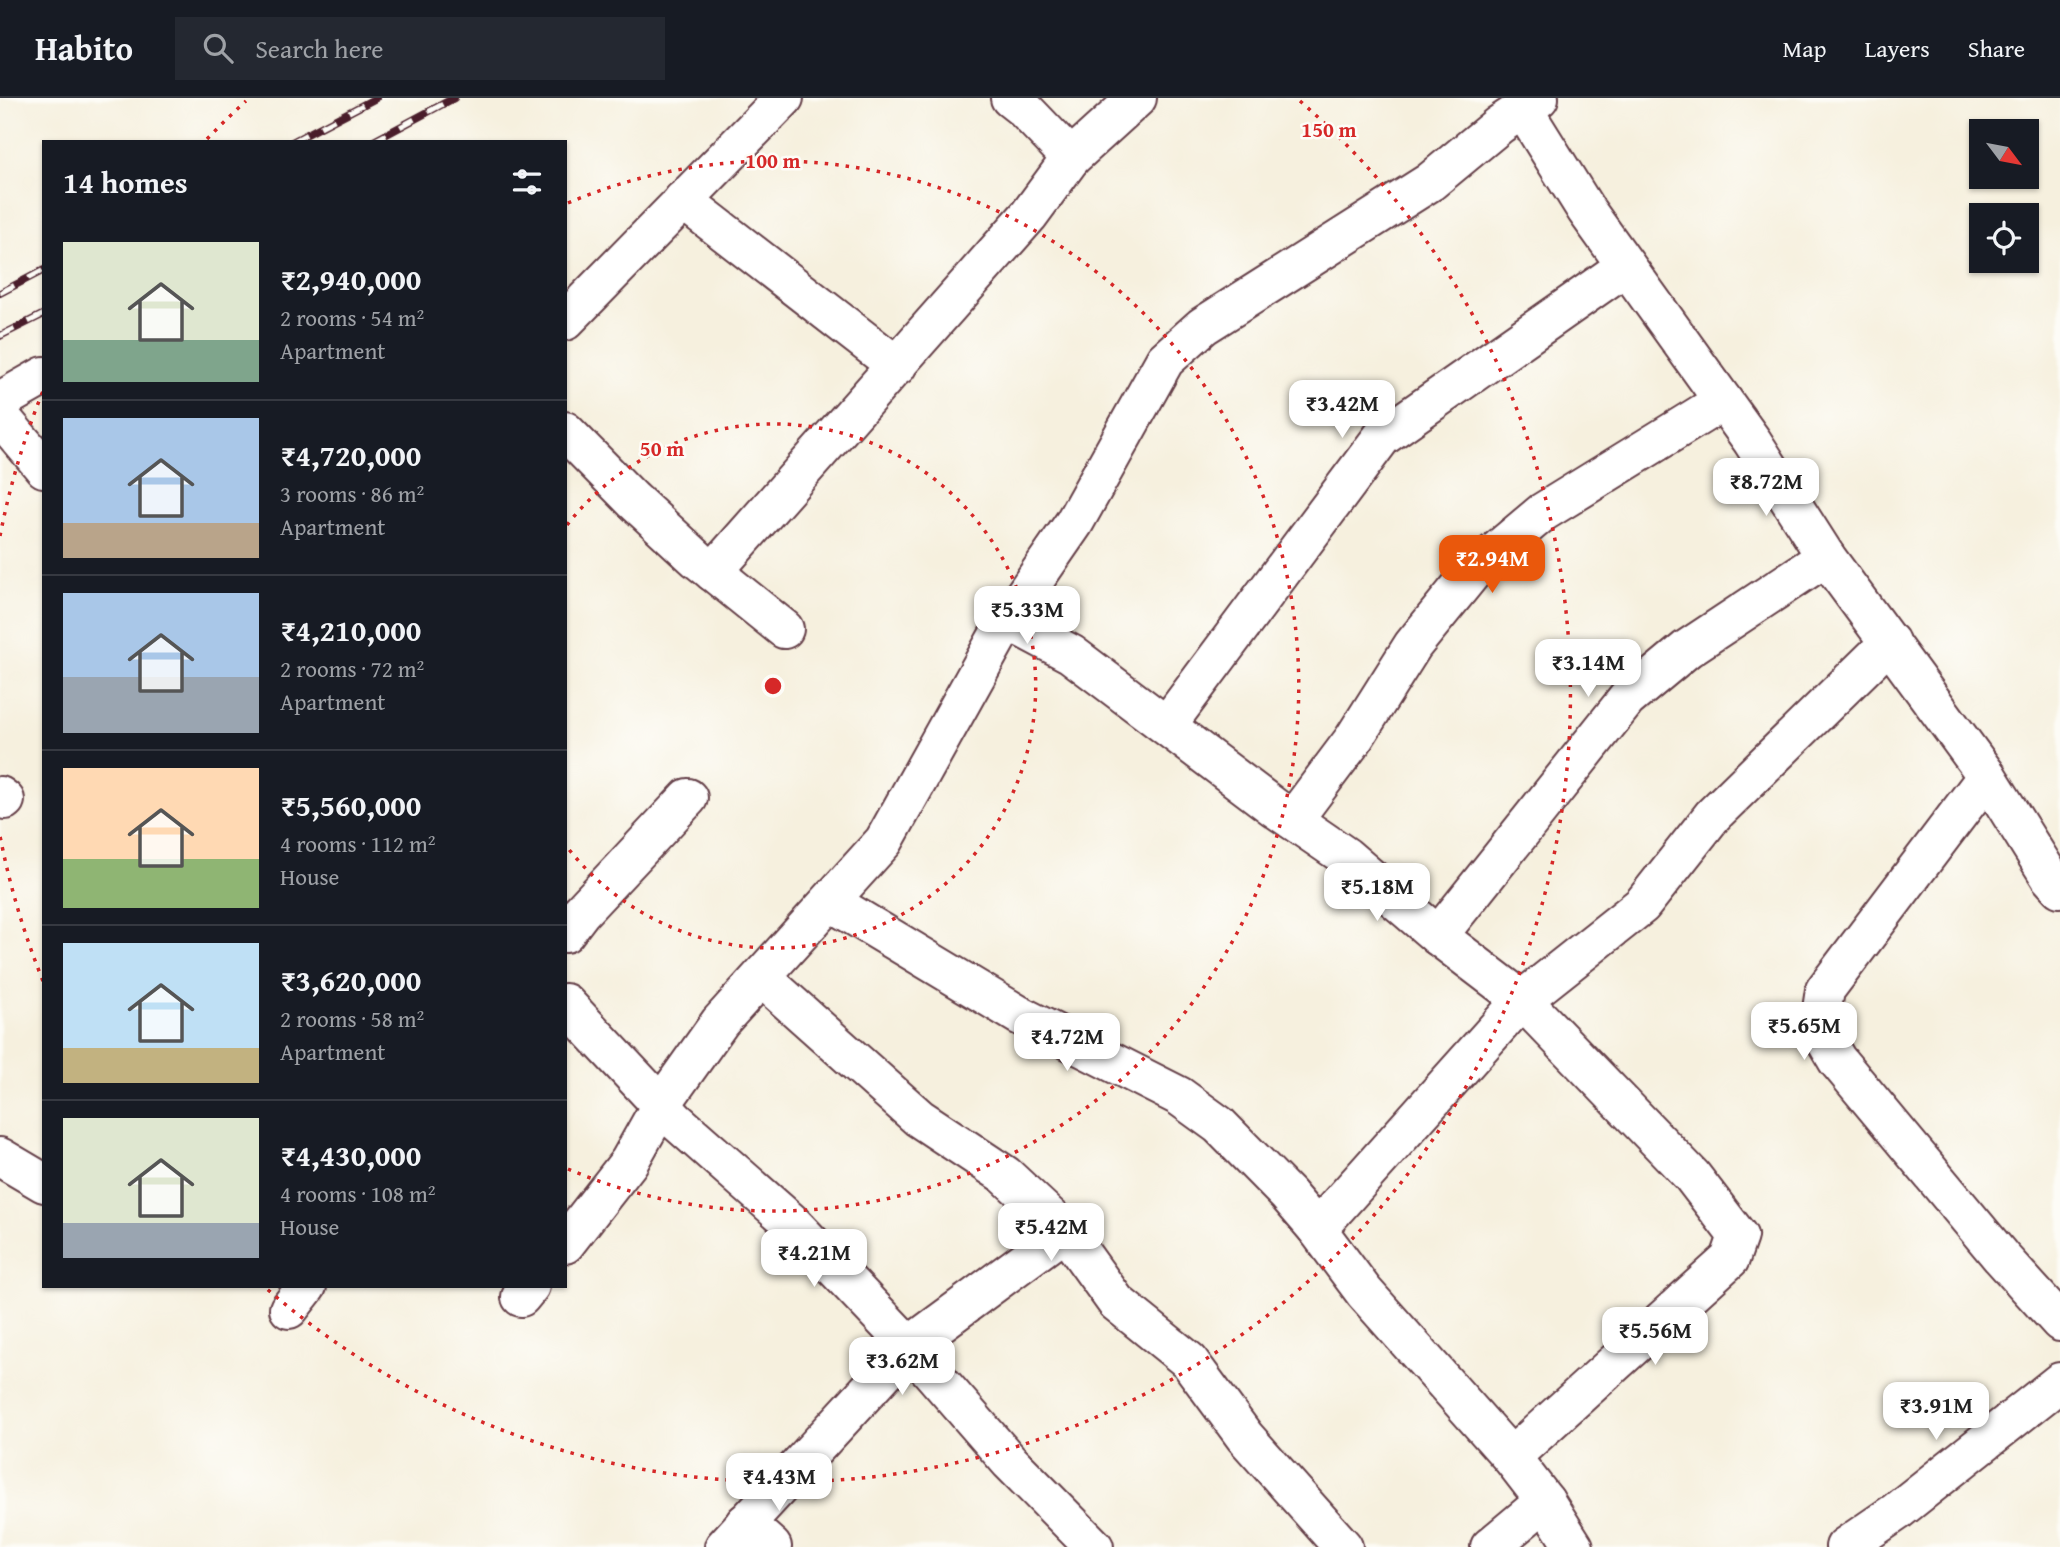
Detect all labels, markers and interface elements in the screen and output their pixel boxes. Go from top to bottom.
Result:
search box [175,17,665,80]
text: Habito [35,24,133,72]
icon: search [199,29,237,67]
text: Search here [255,29,383,68]
text: Map [1783,31,1826,66]
text: Layers [1864,31,1930,66]
text: Share [1968,31,2025,66]
text: 150 m [1301,114,1357,145]
north arrow [1969,119,2039,189]
map controls [1969,119,2039,273]
text: 100 m [745,145,801,176]
text: 14 homes [63,160,188,204]
icon: filters [508,163,546,201]
button: locate [1969,203,2039,273]
text: ₹2,940,000 [280,257,421,301]
icon: home [119,270,203,354]
text: 2 rooms · 54 m² [280,301,424,334]
text: Apartment [280,334,385,367]
pin: ₹3.42M [1285,380,1399,440]
text: ₹3.42M [1305,386,1379,419]
text: ₹4,720,000 [280,433,421,477]
text: 50 m [640,433,684,464]
icon: home [119,446,203,530]
pin: ₹8.72M [1709,458,1823,518]
text: ₹8.72M [1729,464,1803,497]
text: 3 rooms · 86 m² [280,477,424,510]
text: Apartment [280,510,385,543]
pin: ₹2.94M [1435,536,1549,595]
text: ₹2.94M [1455,541,1529,574]
pin: ₹5.33M [970,587,1084,646]
text: ₹5.33M [990,592,1064,625]
text: ₹4,210,000 [280,608,421,652]
icon: home [119,621,203,705]
pin: ₹3.14M [1531,640,1645,699]
text: ₹3.14M [1551,645,1625,678]
text: 2 rooms · 72 m² [280,652,424,685]
centre of rings [761,674,785,698]
text: Apartment [280,685,385,718]
text: ₹5,560,000 [280,783,421,827]
icon: home [119,796,203,880]
text: 4 rooms · 112 m² [280,827,435,860]
text: House [280,860,339,893]
pin: ₹5.18M [1320,864,1434,923]
text: ₹5.18M [1340,869,1414,902]
text: ₹3,620,000 [280,958,421,1002]
icon: home [119,971,203,1055]
text: 2 rooms · 58 m² [280,1002,424,1035]
pin: ₹5.65M [1747,1002,1861,1062]
text: ₹5.65M [1767,1008,1841,1041]
pin: ₹4.72M [1010,1014,1124,1073]
text: ₹4.72M [1030,1019,1104,1052]
text: Apartment [280,1035,385,1068]
text: ₹4,430,000 [280,1133,421,1177]
icon: home [119,1146,203,1230]
text: 4 rooms · 108 m² [280,1177,435,1210]
pin: ₹5.42M [994,1204,1108,1263]
text: ₹5.42M [1014,1209,1088,1242]
text: House [280,1210,339,1243]
pin: ₹4.21M [757,1230,871,1289]
text: ₹4.21M [777,1235,851,1268]
pin: ₹5.56M [1598,1308,1712,1367]
text: ₹5.56M [1618,1313,1692,1346]
pin: ₹3.62M [845,1338,959,1397]
text: ₹3.62M [865,1343,939,1376]
pin: ₹3.91M [1879,1382,1993,1442]
text: ₹3.91M [1899,1388,1973,1421]
pin: ₹4.43M [722,1454,836,1513]
text: ₹4.43M [742,1459,816,1492]

